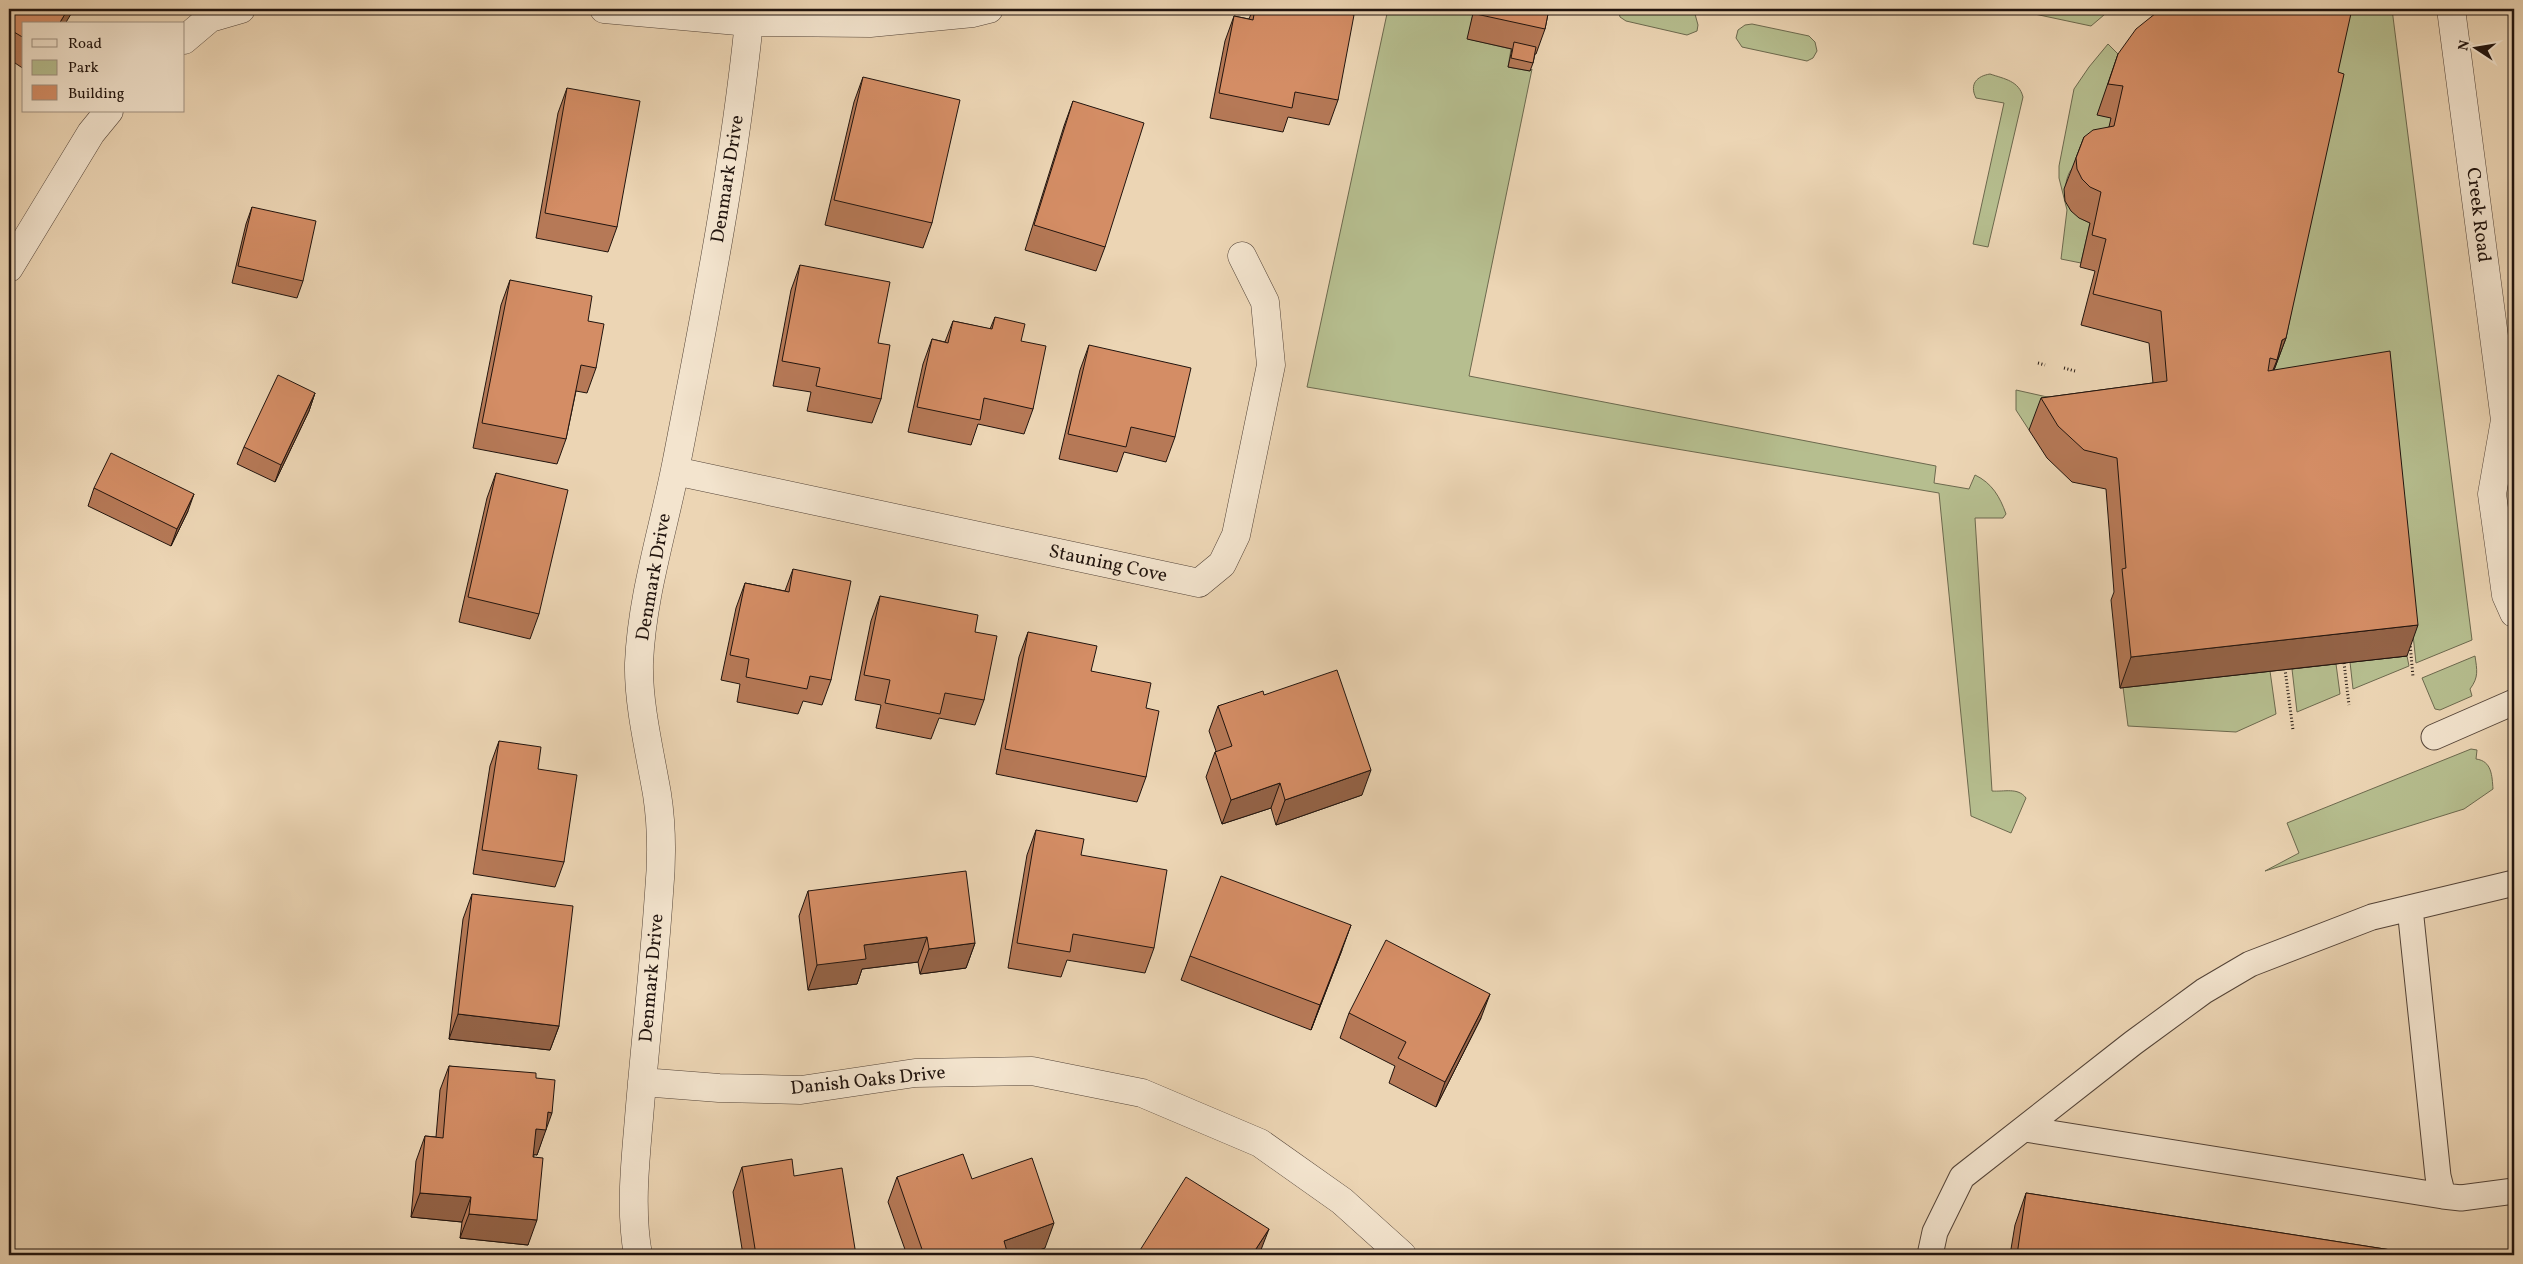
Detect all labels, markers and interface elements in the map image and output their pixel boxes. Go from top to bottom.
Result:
legend [22,22,185,112]
north arrow [2450,22,2500,72]
text: Road [68,34,102,55]
text: N [2454,39,2475,53]
text: Park [68,58,99,79]
text: Building [68,84,125,105]
street label: Denmark Drive [705,113,751,245]
street label: Creek Road [2459,166,2497,264]
street label: Denmark Drive [630,511,678,643]
street label: Stauning Cove [1046,539,1170,589]
street label: Denmark Drive [633,913,671,1043]
street label: Danish Oaks Drive [789,1060,947,1102]

